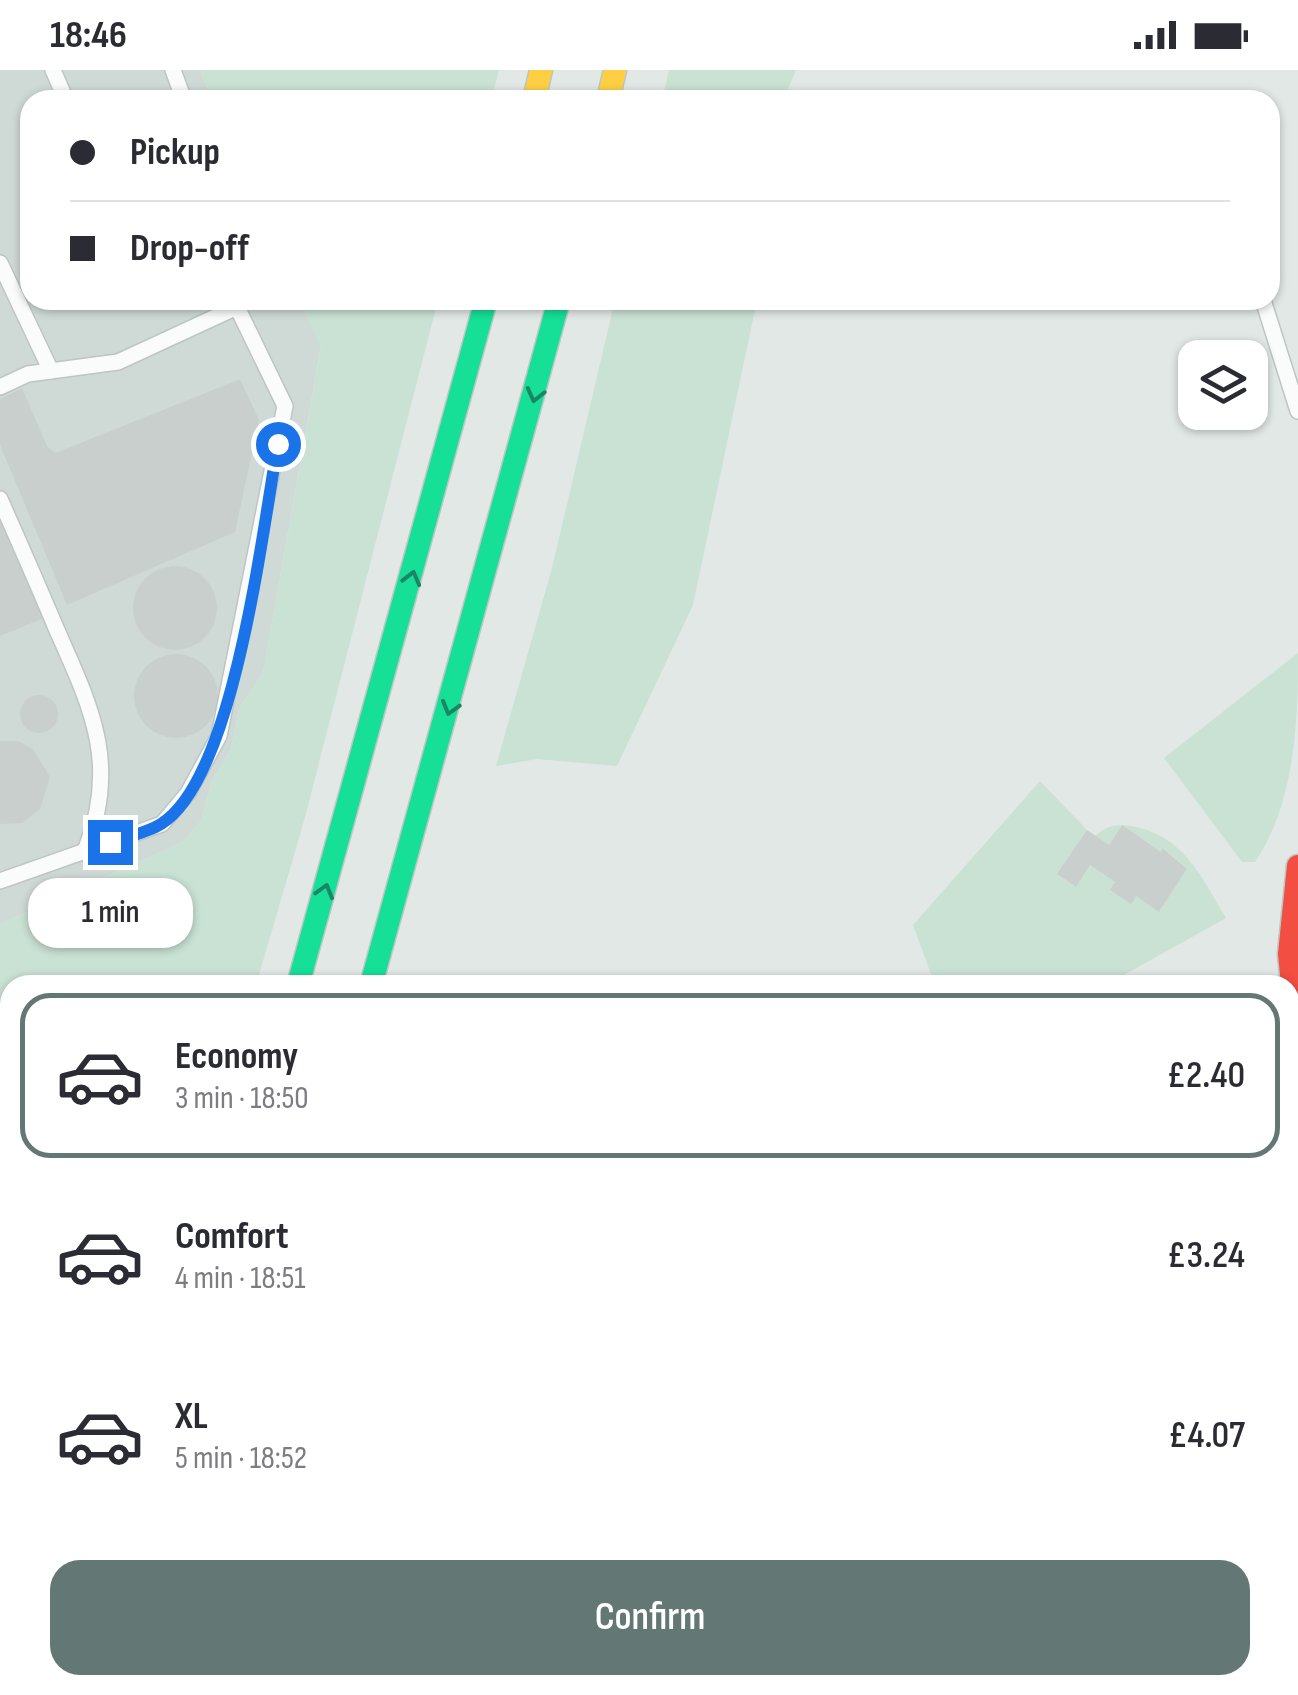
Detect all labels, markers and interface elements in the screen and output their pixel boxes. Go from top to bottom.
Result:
text: 18:46 [50,13,127,58]
text: Pickup [130,130,220,175]
text: Drop-off [130,226,249,271]
map controls [1178,340,1268,430]
button: layers [1178,340,1268,430]
one-way arrow [526,386,547,403]
route start [256,422,301,467]
one-way arrow [401,570,422,587]
one-way arrow [441,699,462,716]
route end [88,820,133,865]
callout: 1 min [28,877,192,947]
one-way arrow [313,883,334,900]
text: 1 min [81,893,140,932]
icon: car [55,1031,145,1121]
text: Economy [175,1034,298,1079]
text: £2.40 [1167,1053,1245,1098]
text: 3 min · 18:50 [175,1079,309,1118]
icon: car [55,1211,145,1301]
text: Comfort [175,1214,289,1259]
text: £3.24 [1167,1233,1245,1278]
text: 4 min · 18:51 [175,1259,306,1298]
icon: car [55,1391,145,1481]
text: XL [175,1394,208,1439]
text: £4.07 [1168,1413,1245,1458]
text: 5 min · 18:52 [175,1439,307,1478]
button: Confirm [50,1560,1250,1675]

